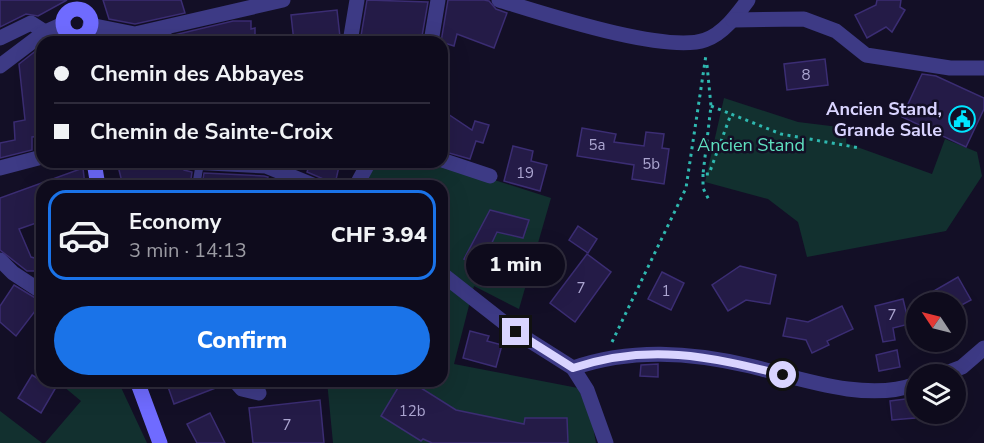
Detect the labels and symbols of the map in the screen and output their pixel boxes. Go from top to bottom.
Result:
house number: 8 [801,65,811,85]
place label: Ancien Stand, Grande Salle [826,97,942,142]
public building icon: Ancien Stand, Grande Salle [947,104,977,134]
park label: Ancien Stand [697,133,805,157]
house number: 5a [589,135,605,155]
house number: 5b [642,154,660,174]
house number: 19 [516,163,534,183]
callout: 1 min [466,245,566,287]
house number: 7 [576,278,586,298]
house number: 1 [661,281,671,301]
north arrow [906,292,966,352]
house number: 7 [887,305,897,325]
route end [502,318,529,345]
route start [769,361,796,388]
house number: 12b [399,401,426,421]
house number: 7 [282,415,292,435]

